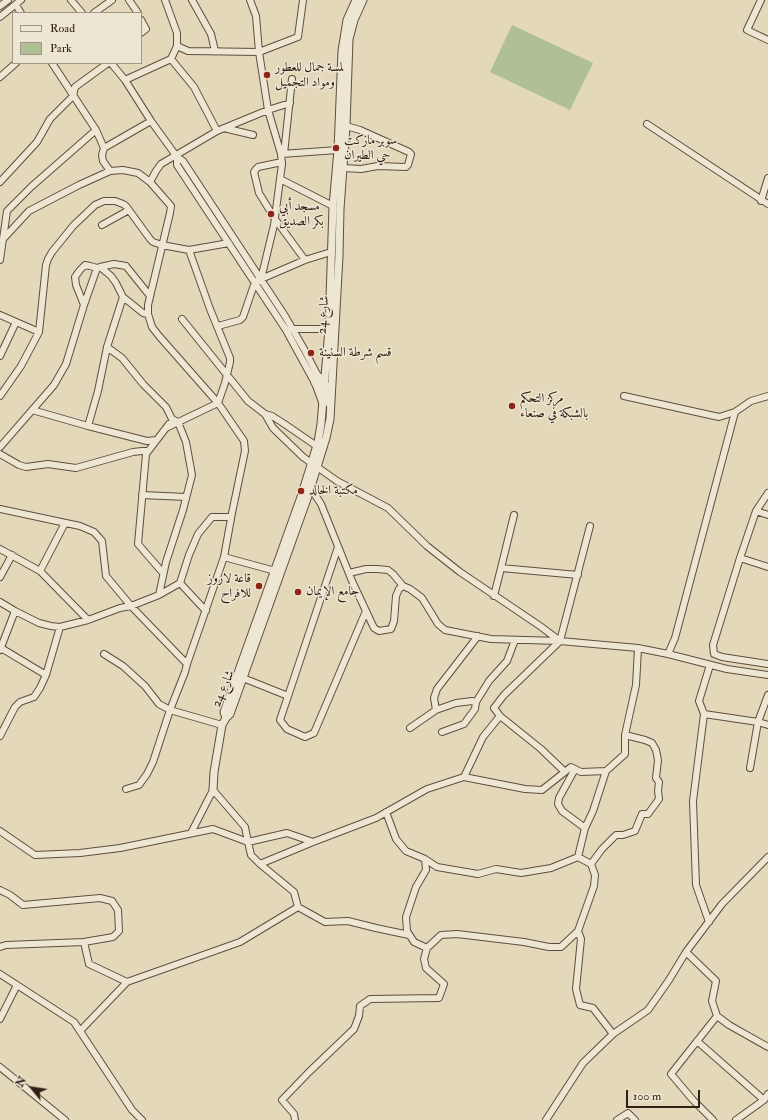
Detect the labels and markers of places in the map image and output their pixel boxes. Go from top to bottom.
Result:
place label: لمسة جمال للعطور ومواد التجميل [275,60,344,91]
marker: لمسة جمال للعطور ومواد التجميل [262,70,272,80]
place label: سوبر ماركت حي الطيران [344,133,397,164]
marker: سوبر ماركت حي الطيران [331,143,341,153]
place label: مسجد أبي بكر الصديق [279,199,324,230]
marker: مسجد أبي بكر الصديق [266,209,276,219]
place label: قسم شرطة السنينة [319,345,391,361]
marker: قسم شرطة السنينة [306,348,316,358]
place label: مركز التحكم بالشبكة في صنعاء [520,391,588,422]
marker: مركز التحكم بالشبكة في صنعاء [507,401,517,411]
place label: مكتبة الخالد [309,483,358,499]
marker: مكتبة الخالد [296,486,306,496]
place label: قاعة لاروز للافراح [208,571,251,602]
marker: قاعة لاروز للافراح [254,581,264,591]
place label: جامع الإيمان [306,584,359,600]
marker: جامع الإيمان [293,587,303,597]

